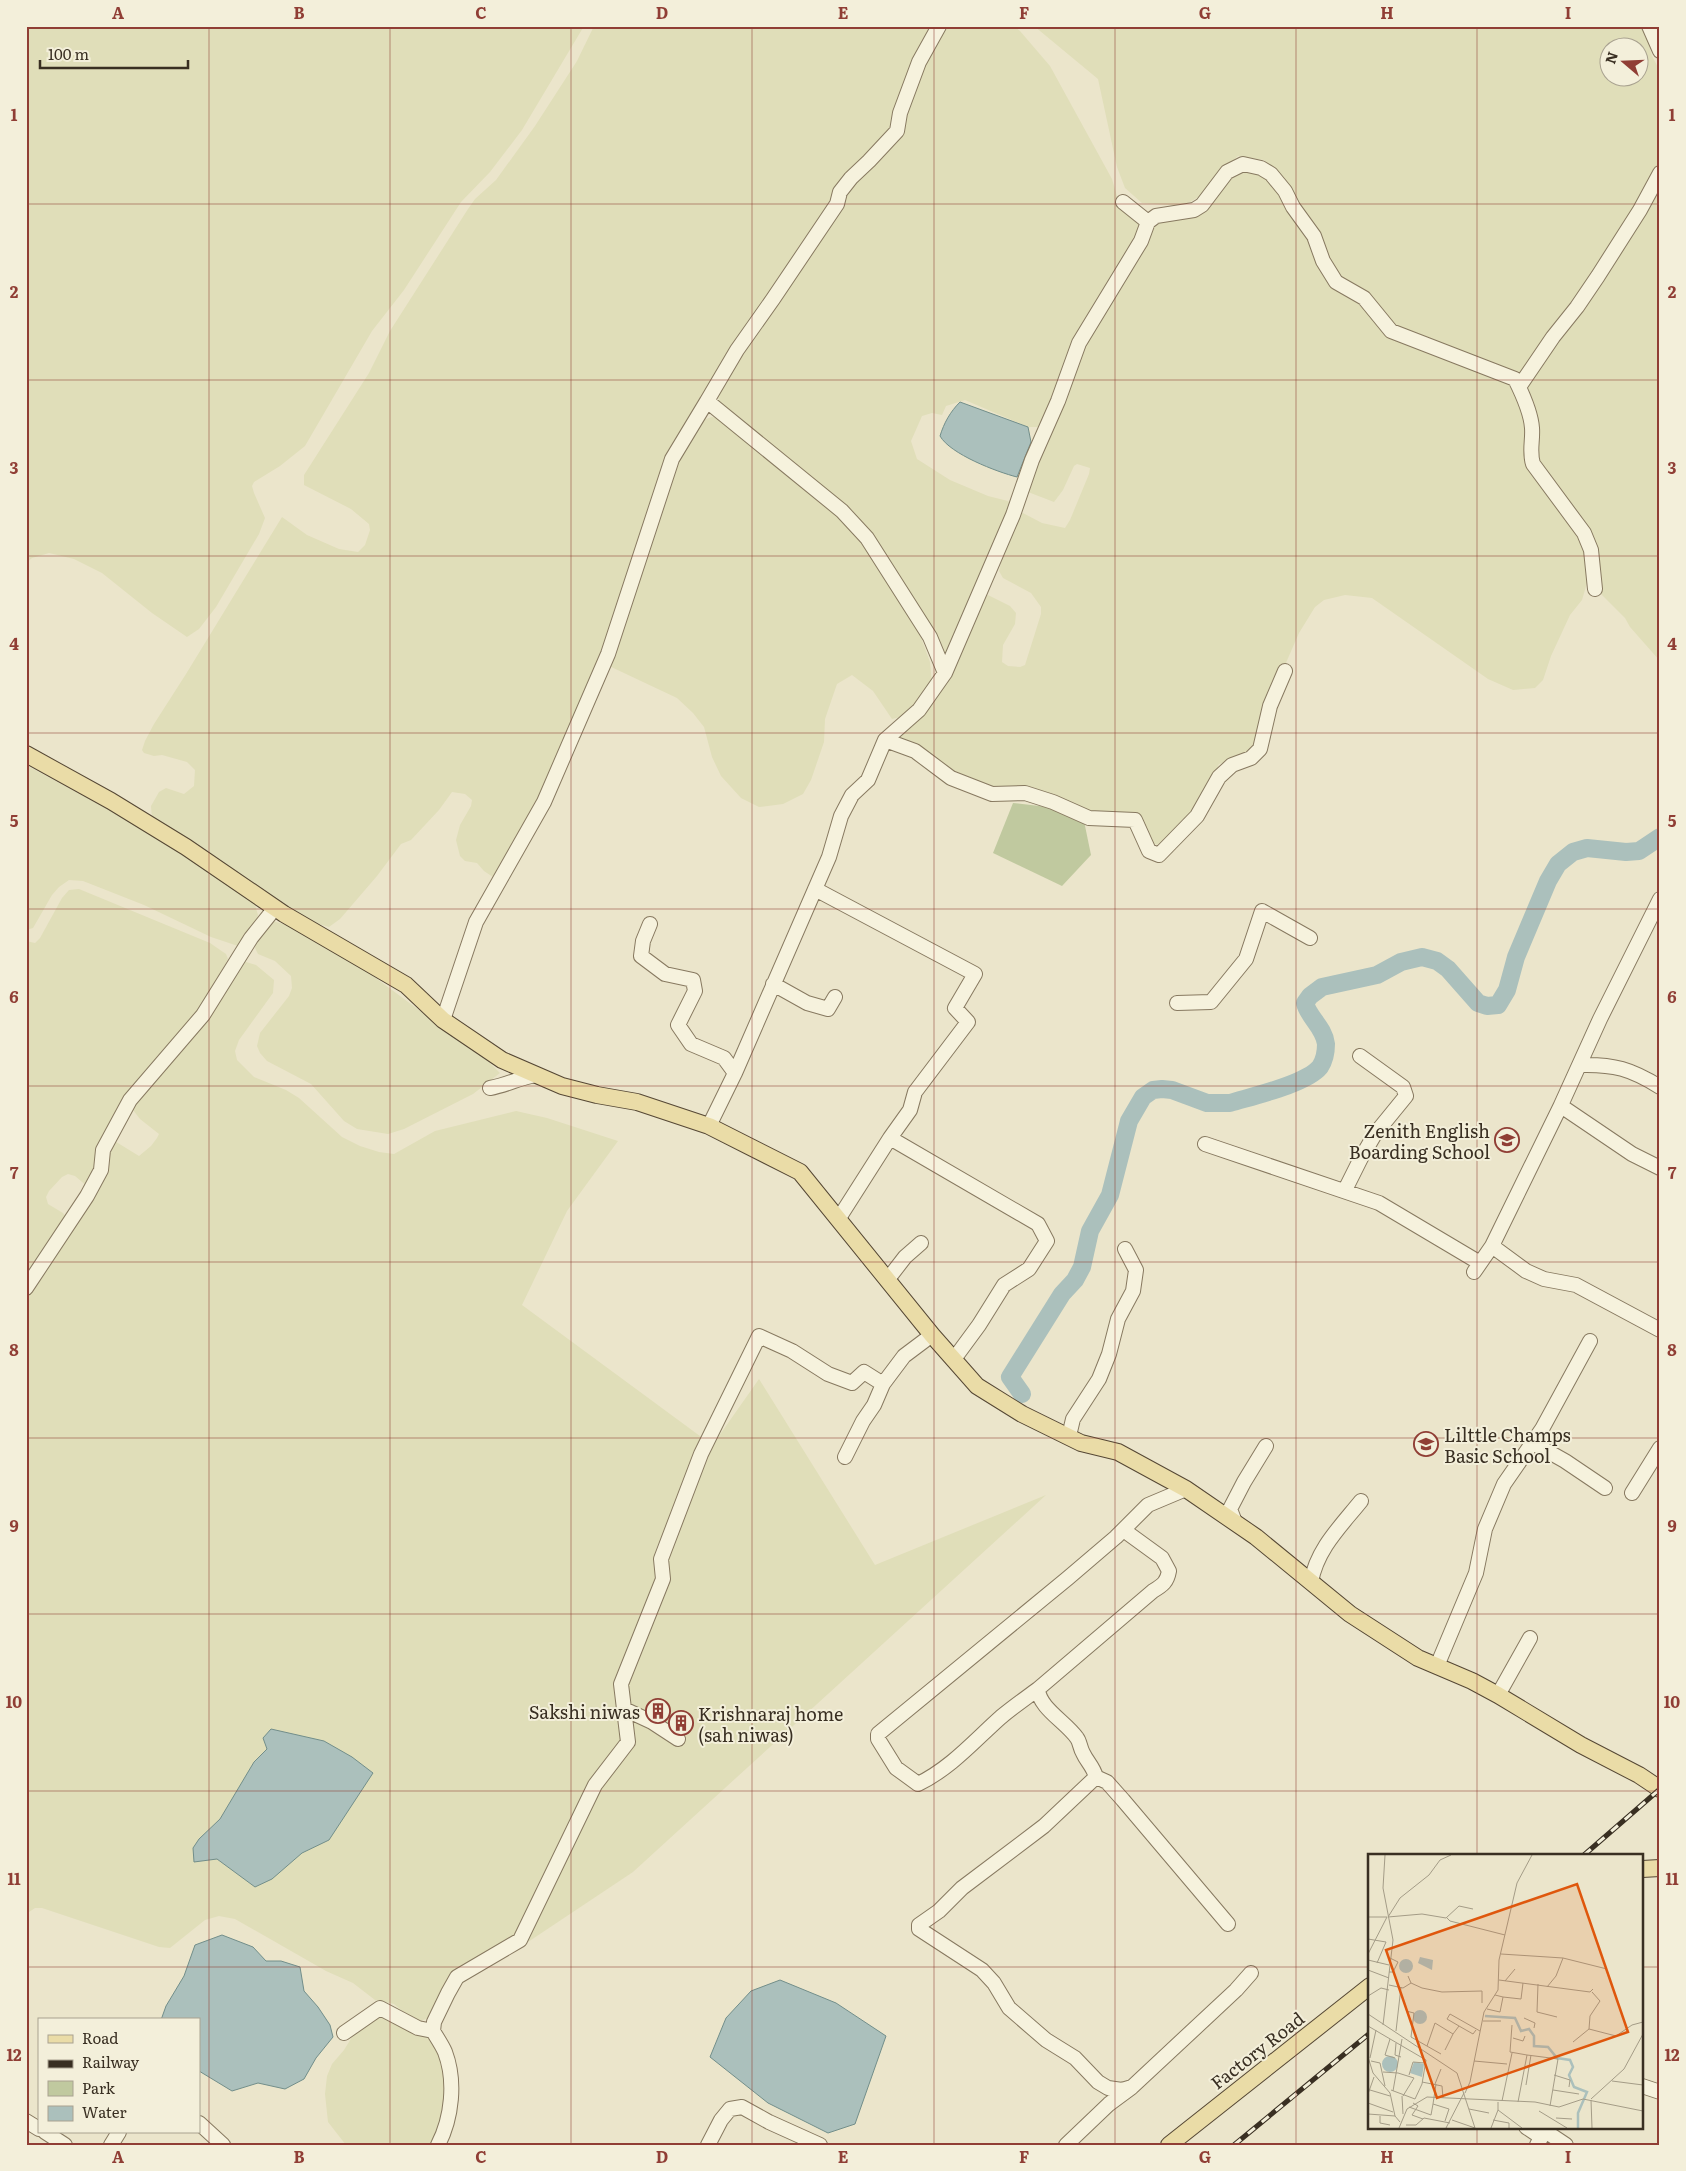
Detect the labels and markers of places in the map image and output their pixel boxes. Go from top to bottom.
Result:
place label: Zenith English Boarding School [1349,1117,1490,1165]
school or university icon: Zenith English Boarding School [1494,1127,1520,1153]
place label: Lilttle Champs Basic School [1444,1421,1571,1469]
school or university icon: Lilttle Champs Basic School [1413,1431,1439,1457]
place label: Sakshi niwas [529,1698,640,1725]
building icon: Sakshi niwas [645,1698,671,1724]
place label: Krishnaraj home (sah niwas) [698,1700,843,1748]
building icon: Krishnaraj home (sah niwas) [668,1710,694,1736]

